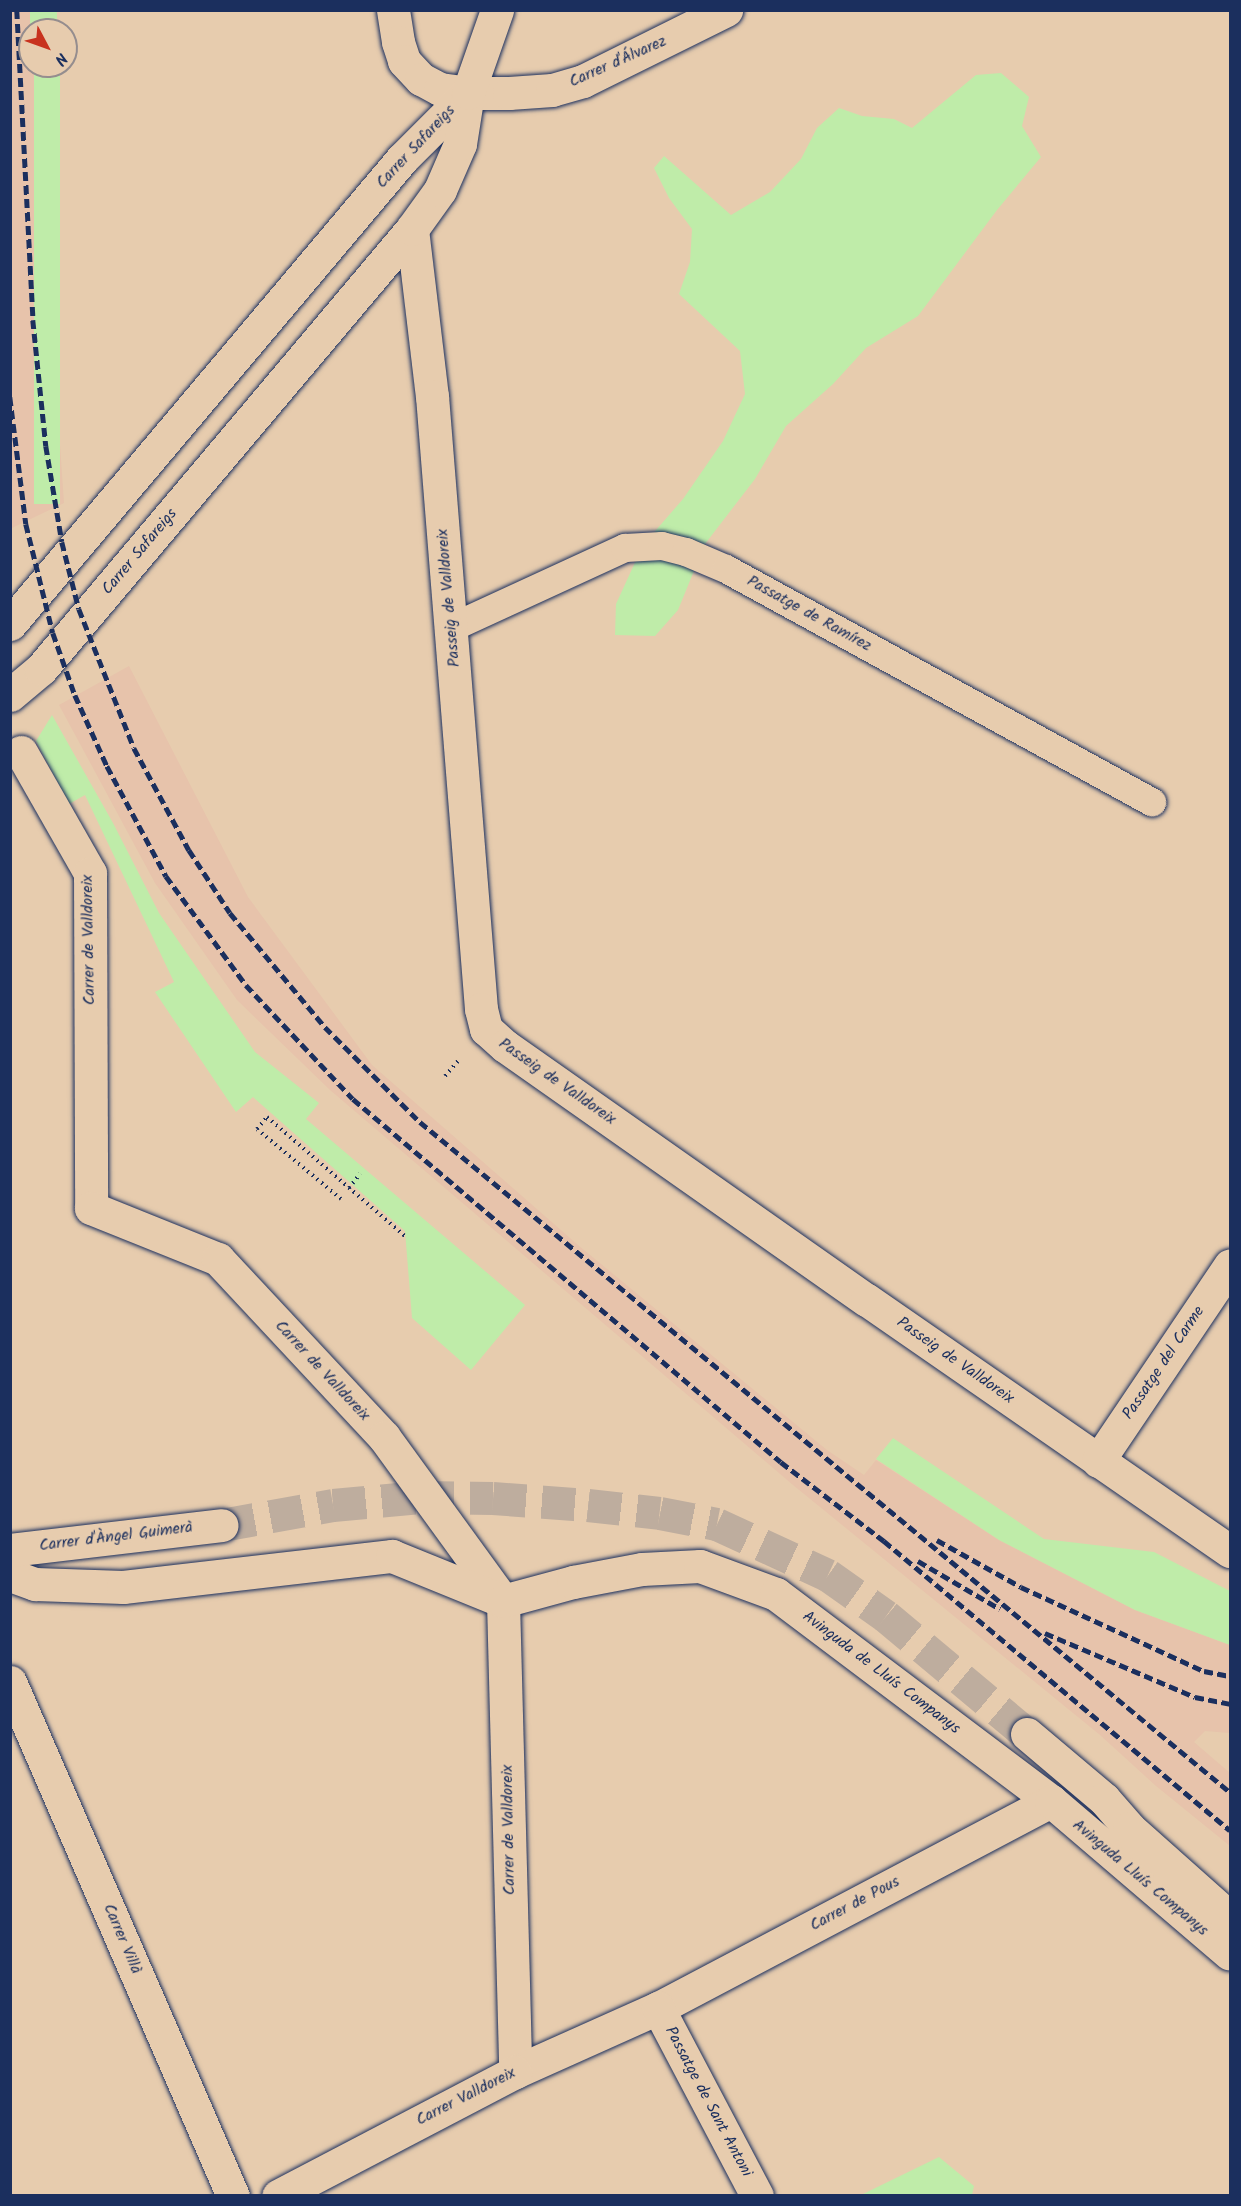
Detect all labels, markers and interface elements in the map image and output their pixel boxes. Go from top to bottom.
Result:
north arrow [18,18,78,78]
street label: Carrer d'Álvarez [566,32,670,92]
text: N [48,47,73,71]
street label: Carrer Safareigs [373,101,459,193]
street label: Carrer Safareigs [98,505,182,599]
street label: Passeig de Valldoreix [433,528,465,668]
street label: Passatge de Ramírez [743,572,875,656]
street label: Carrer de Valldoreix [78,875,100,1005]
street label: Passeig de Valldoreix [495,1034,619,1130]
street label: Passatge del Carme [1119,1303,1209,1423]
street label: Passeig de Valldoreix [893,1313,1017,1409]
street label: Carrer de Valldoreix [271,1317,373,1425]
street label: Carrer d'Àngel Guimerà [38,1518,194,1556]
street label: Avinguda de Lluís Companys [798,1607,964,1739]
street label: Carrer de Valldoreix [498,1765,520,1895]
street label: Avinguda Lluís Companys [1068,1816,1212,1940]
street label: Carrer de Pous [807,1872,903,1936]
street label: Carrer Villà [99,1901,145,1977]
street label: Passatge de Sant Antoni [660,2024,756,2180]
street label: Carrer Valldoreix [413,2064,519,2130]

